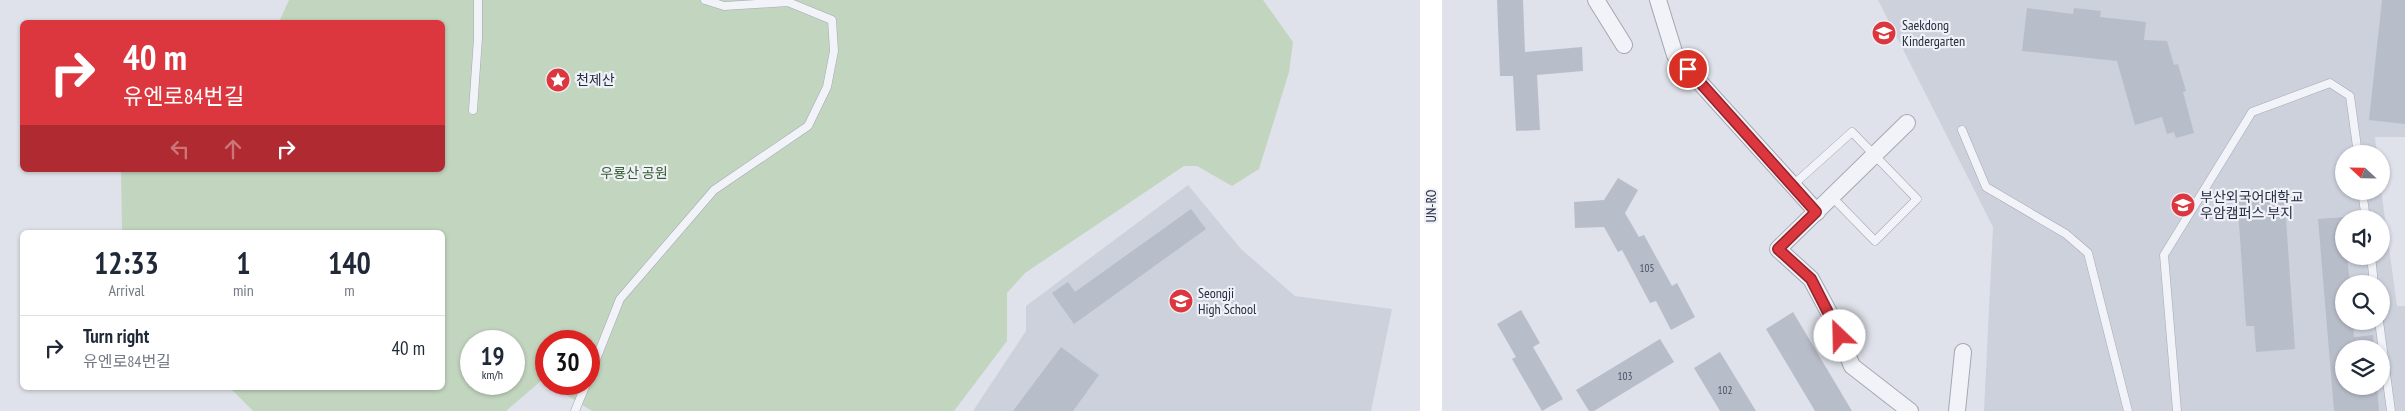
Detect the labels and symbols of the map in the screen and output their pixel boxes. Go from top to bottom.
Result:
place label: Saekdong Kindergarten [1902,16,1965,50]
school or university icon: Saekdong Kindergarten [1871,20,1897,46]
pin [1667,48,1709,90]
place icon: 천제산 [545,67,571,93]
place label: 천제산 [576,71,615,89]
north arrow [2335,145,2390,200]
park label: 우룡산 공원 [600,164,668,182]
place label: 부산외국어대학교 우암캠퍼스 부지 [2200,188,2303,222]
street label: UN-RO [1422,189,1440,222]
school or university icon: 부산외국어대학교 우암캠퍼스 부지 [2170,192,2196,218]
house number: 105 [1640,261,1654,275]
place label: Seongji High School [1198,284,1257,318]
school or university icon: Seongji High School [1168,288,1194,314]
position arrow [1813,309,1865,361]
speed limit sign: 30 [535,330,600,395]
house number: 103 [1618,369,1632,383]
house number: 102 [1718,383,1732,397]

